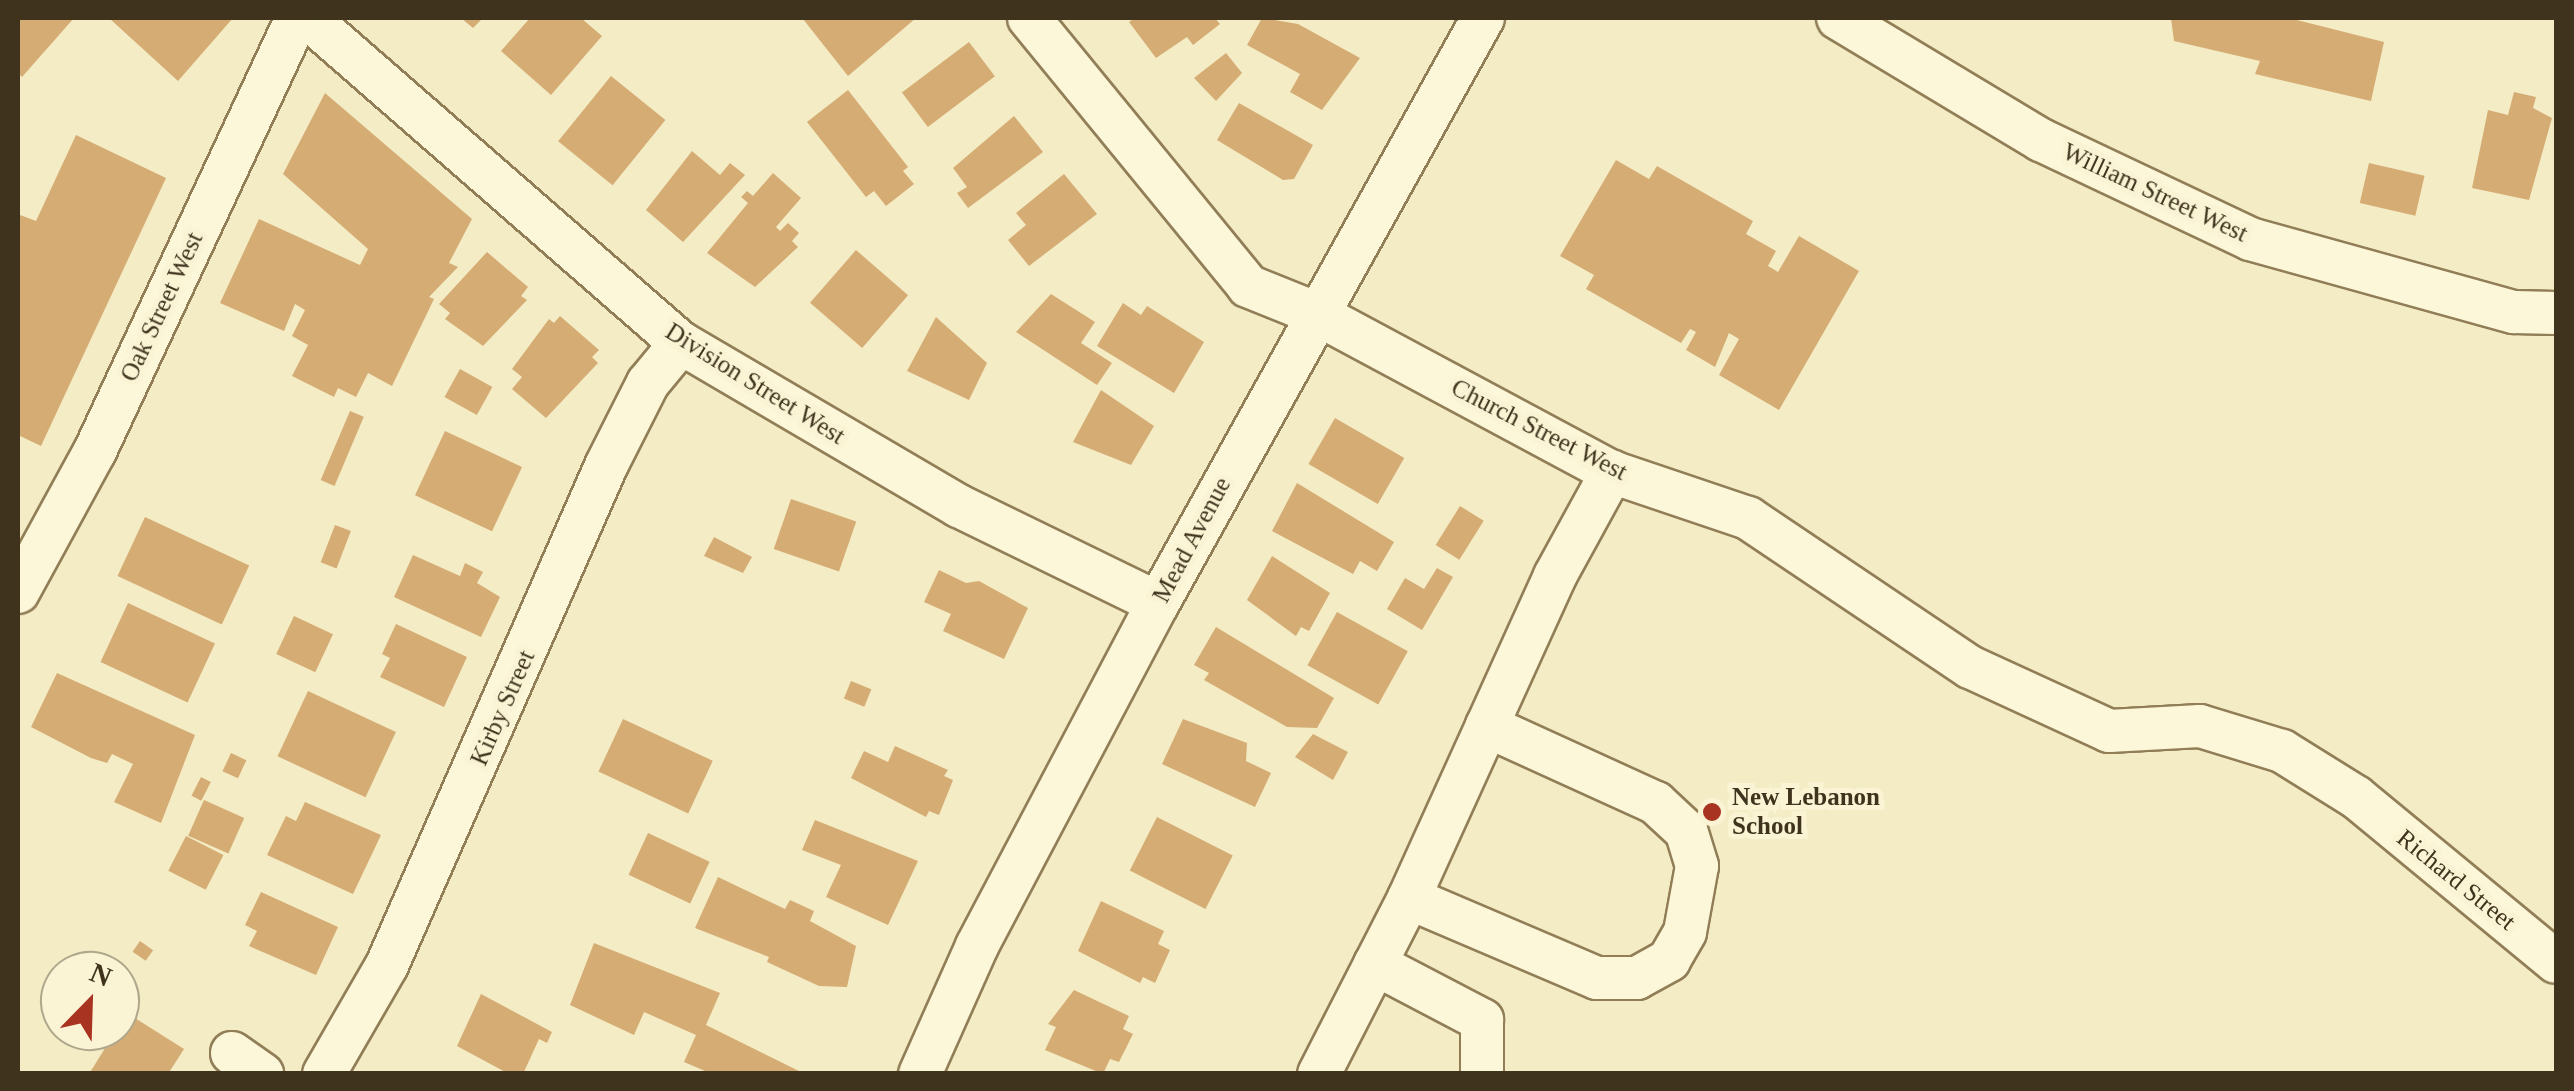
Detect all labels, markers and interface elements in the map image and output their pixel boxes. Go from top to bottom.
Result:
street label: William Street West [2058,137,2252,249]
street label: Oak Street West [114,227,210,387]
street label: Division Street West [660,317,850,451]
street label: Church Street West [1446,373,1632,487]
street label: Mead Avenue [1146,472,1238,608]
street label: Kirby Street [464,646,542,770]
place label: New Lebanon School [1732,783,1880,842]
marker: New Lebanon School [1701,801,1723,823]
street label: Richard Street [2391,823,2521,937]
north arrow [40,951,140,1051]
text: N [86,957,116,993]

